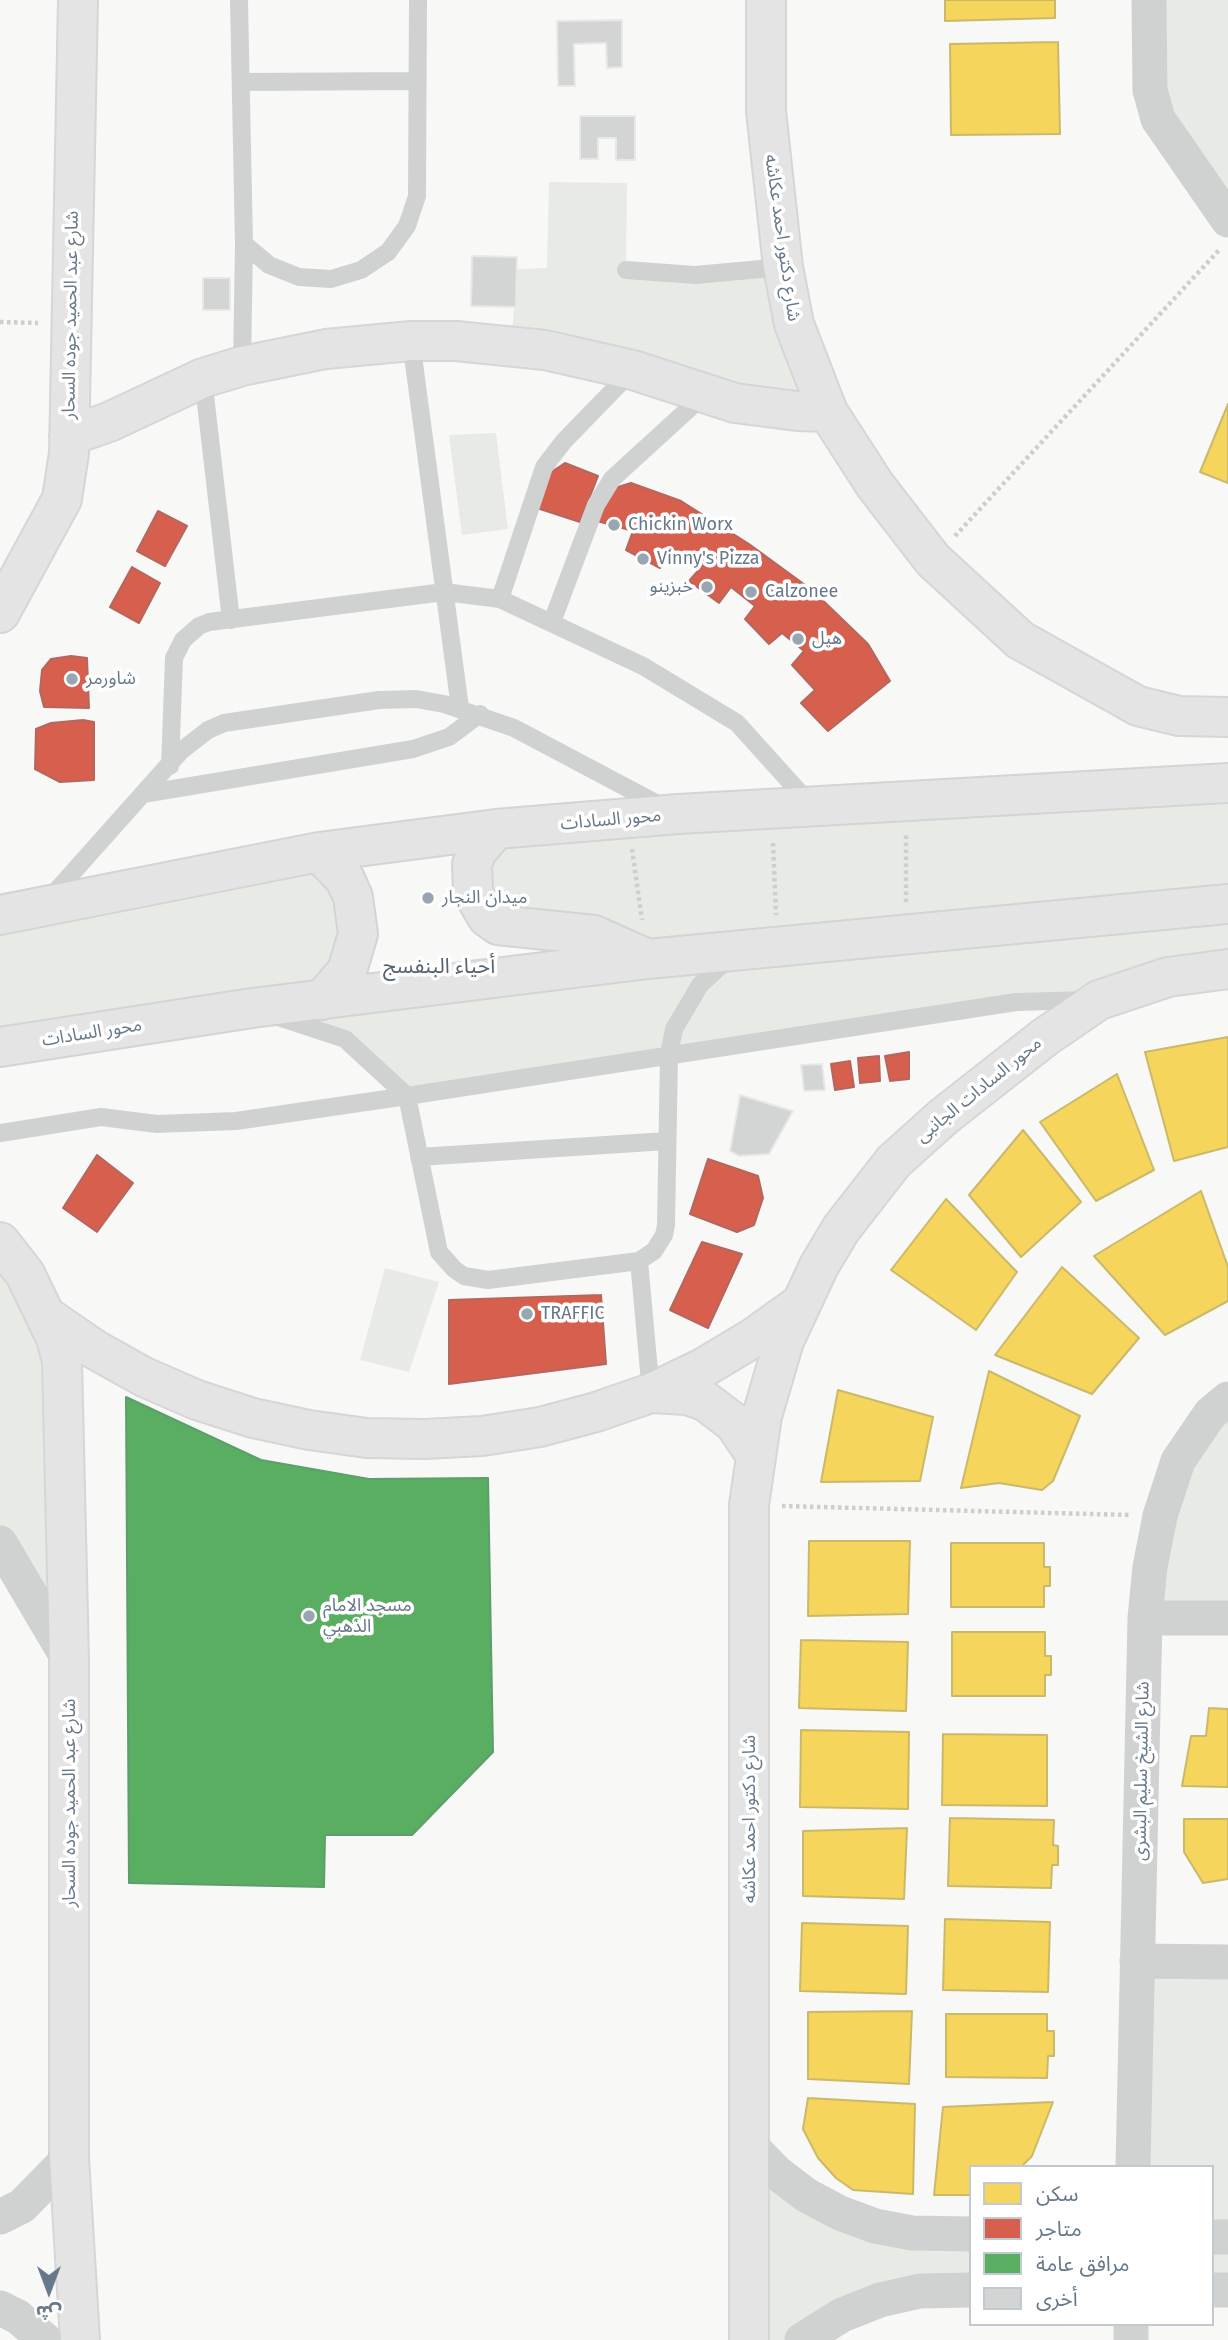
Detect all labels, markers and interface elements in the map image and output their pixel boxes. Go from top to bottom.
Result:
street label: شارع دكتور احمد عكاشه [760,153,804,323]
street label: شارع عبد الحميد جوده السحار [58,211,84,419]
place label: Chickin Worx [628,514,733,536]
marker: Chickin Worx [606,517,622,533]
place label: Vinny's Pizza [657,548,760,570]
marker: Vinny's Pizza [635,551,651,567]
place label: خبزينو [650,576,693,598]
marker: خبزينو [699,579,715,595]
place label: Calzonee [765,581,838,603]
marker: Calzonee [743,584,759,600]
place label: هيل [812,628,842,650]
marker: هيل [790,631,806,647]
place label: شاورمر [86,668,136,690]
marker: شاورمر [64,671,80,687]
street label: محور السادات [560,805,662,835]
place label: ميدان النجار [442,887,528,909]
marker: ميدان النجار [420,890,436,906]
district label: أحياء البنفسج [383,954,495,980]
street label: محور السادات [40,1014,144,1052]
street label: محور السادات الجانبى [912,1033,1046,1147]
place label: TRAFFIC [541,1303,605,1325]
marker: TRAFFIC [519,1306,535,1322]
place label: مسجد الامام الذهبي [323,1595,412,1638]
marker: مسجد الامام الذهبي [301,1608,317,1624]
street label: شارع الشيخ سليم البشرى [1130,1681,1154,1861]
street label: شارع عبد الحميد جوده السحار [59,1699,81,1907]
street label: شارع دكتور احمد عكاشه [739,1735,761,1903]
legend [969,2165,1214,2326]
text: سكن [1036,2181,1078,2207]
text: متاجر [1036,2216,1082,2242]
text: مرافق عامة [1036,2251,1130,2277]
north arrow [14,2256,84,2326]
text: أخرى [1036,2286,1078,2312]
text: ش [36,2301,62,2324]

